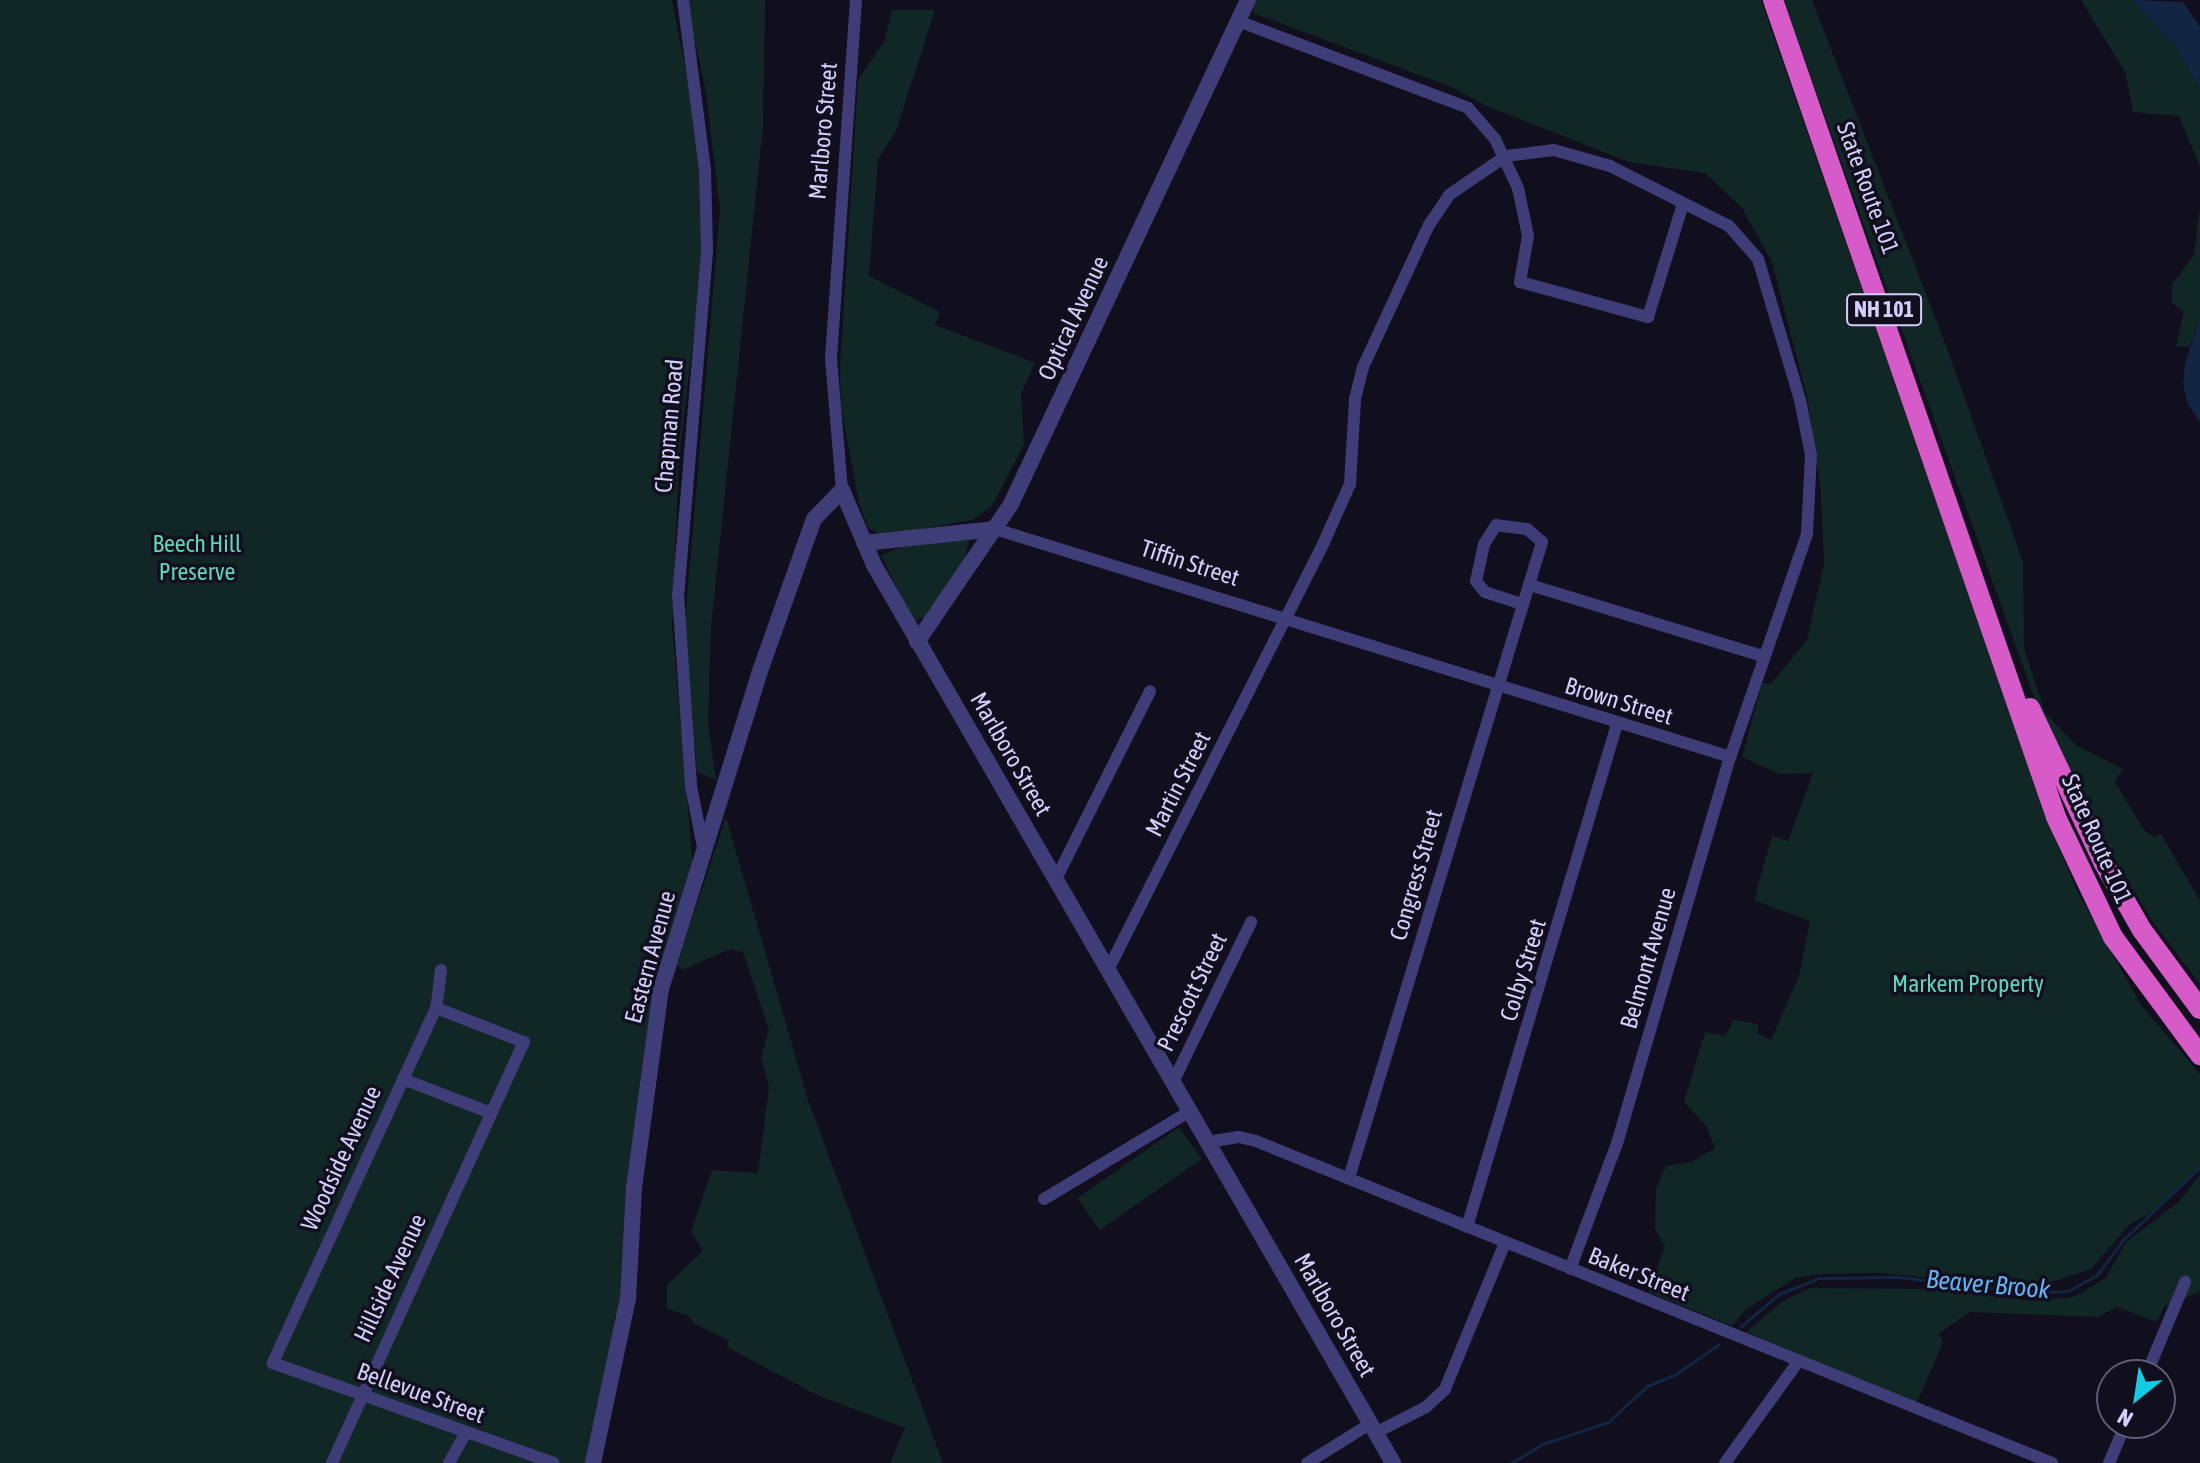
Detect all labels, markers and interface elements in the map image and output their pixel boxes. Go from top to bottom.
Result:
street label: Marlboro Street [803,61,843,201]
street label: State Route 101 [1831,118,1905,258]
street label: Optical Avenue [1032,251,1114,385]
road number: NH 101 [1846,292,1922,328]
street label: Chapman Road [649,358,689,494]
park label: Beech Hill Preserve [153,530,241,586]
street label: Tiffin Street [1137,534,1243,592]
street label: Brown Street [1562,671,1676,731]
street label: Marlboro Street [964,687,1058,821]
street label: Martin Street [1139,727,1217,841]
street label: State Route 101 [2056,770,2138,908]
street label: Congress Street [1384,806,1448,944]
street label: Belmont Avenue [1614,884,1682,1032]
street label: Eastern Avenue [619,888,681,1026]
street label: Colby Street [1494,915,1552,1025]
street label: Prescott Street [1151,928,1233,1056]
park label: Markem Property [1892,970,2044,998]
street label: Woodside Avenue [295,1081,387,1235]
street label: Hillside Avenue [348,1209,432,1347]
street label: Baker Street [1584,1241,1694,1307]
street label: Marlboro Street [1288,1248,1382,1382]
water label: Beaver Brook [1925,1264,2051,1306]
street label: Bellevue Street [353,1357,489,1429]
north arrow [2096,1359,2176,1439]
text: N [2113,1404,2137,1433]

